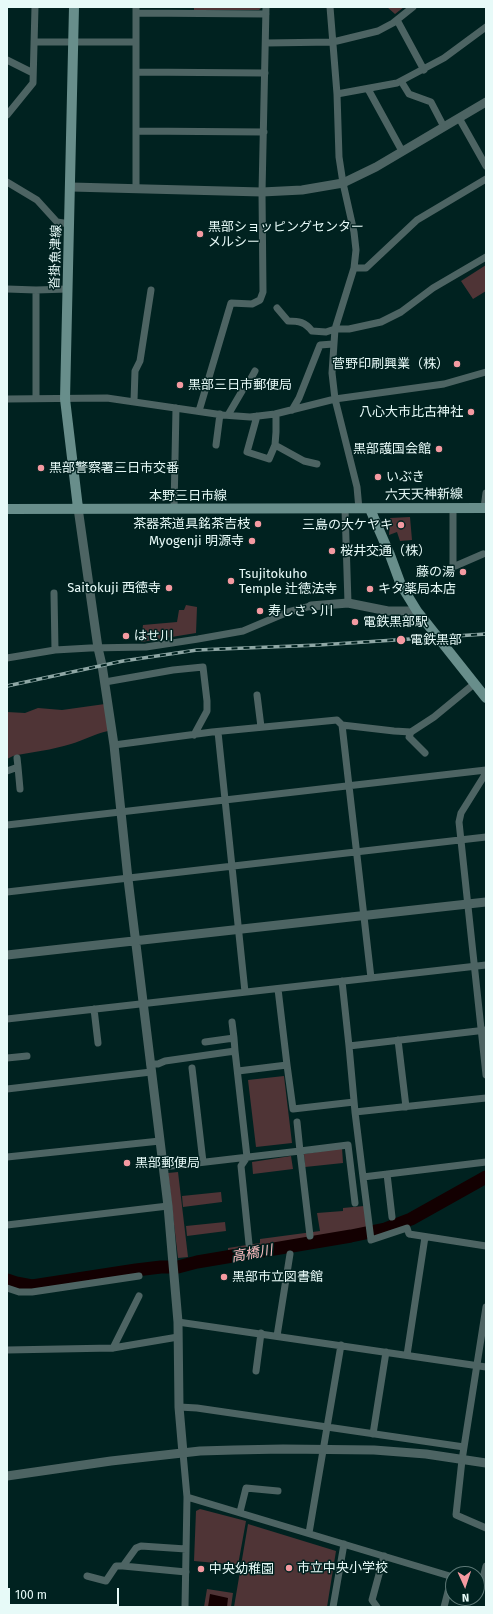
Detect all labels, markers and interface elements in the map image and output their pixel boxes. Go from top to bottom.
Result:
place label: 黒部ショッピングセンター メルシー [208,219,364,250]
street label: 沓掛魚津線 [47,224,65,290]
marker: 黒部ショッピングセンター メルシー [195,229,205,239]
place label: 菅野印刷興業（株） [332,356,449,372]
marker: 菅野印刷興業（株） [452,359,462,369]
place label: 黒部三日市郵便局 [188,377,292,393]
marker: 黒部三日市郵便局 [175,380,185,390]
place label: 八心大市比古神社 [359,404,463,420]
marker: 八心大市比古神社 [466,407,476,417]
place label: 黒部護国会館 [353,441,431,457]
marker: 黒部護国会館 [434,444,444,454]
place label: 黒部警察署三日市交番 [49,460,179,476]
marker: 黒部警察署三日市交番 [36,463,46,473]
place label: いぶき [386,469,425,485]
marker: いぶき [373,472,383,482]
street label: 六天天神新線 [385,487,463,503]
street label: 本野三日市線 [149,488,227,504]
place label: 茶器茶道具銘茶吉枝 [133,516,250,532]
place label: 三島の大ケヤキ [302,517,393,533]
marker: 茶器茶道具銘茶吉枝 [253,519,263,529]
marker: 三島の大ケヤキ [396,520,406,530]
place label: Myogenji 明源寺 [149,533,244,549]
marker: Myogenji 明源寺 [247,536,257,546]
place label: 桜井交通（株） [340,543,431,559]
marker: 桜井交通（株） [327,546,337,556]
place label: 藤の湯 [416,564,455,580]
place label: Tsujitokuho Temple 辻徳法寺 [239,566,337,597]
marker: 藤の湯 [458,567,468,577]
marker: Tsujitokuho Temple 辻徳法寺 [226,576,236,586]
place label: Saitokuji 西徳寺 [67,580,161,596]
place label: キタ薬局本店 [378,581,456,597]
marker: Saitokuji 西徳寺 [164,583,174,593]
marker: キタ薬局本店 [365,584,375,594]
place label: 寿しさゝ川 [268,603,333,619]
marker: 寿しさゝ川 [255,606,265,616]
place label: 電鉄黒部駅 [363,614,428,630]
marker: 電鉄黒部駅 [350,617,360,627]
place label: はせ川 [134,628,173,644]
marker: はせ川 [121,631,131,641]
place label: 電鉄黒部 [410,632,462,648]
marker: 電鉄黒部 [395,634,407,646]
place label: 黒部郵便局 [135,1155,200,1171]
marker: 黒部郵便局 [122,1158,132,1168]
water label: 高橋川 [230,1242,274,1266]
place label: 黒部市立図書館 [232,1269,323,1285]
marker: 黒部市立図書館 [219,1272,229,1282]
place label: 市立中央小学校 [297,1560,388,1576]
place label: 中央幼稚園 [209,1561,274,1577]
marker: 市立中央小学校 [284,1563,294,1573]
marker: 中央幼稚園 [196,1564,206,1574]
north arrow [445,1566,485,1606]
scale bar [10,1580,121,1606]
text: 100 m [15,1588,47,1602]
text: N [462,1591,470,1604]

